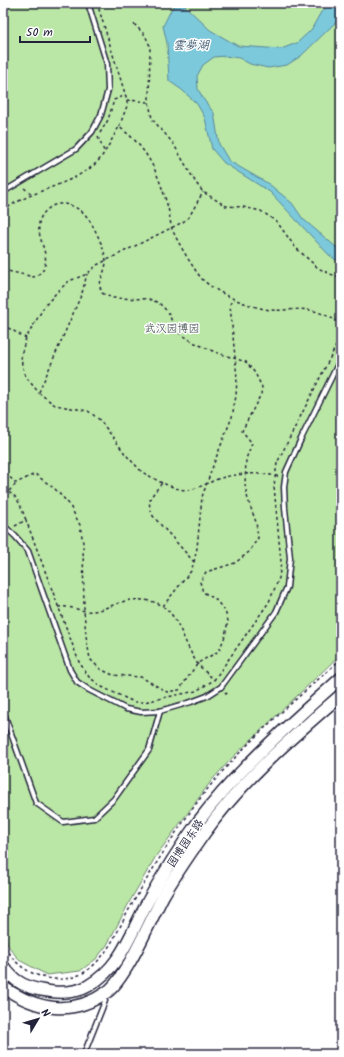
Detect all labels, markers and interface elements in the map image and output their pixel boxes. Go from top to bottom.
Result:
scale bar [20,18,90,44]
text: 50 m [26,23,53,42]
water label: 雲夢湖 [173,36,210,55]
park label: 武汉园博园 [145,320,200,338]
street label: 园博园东路 [163,816,209,871]
north arrow [18,999,58,1039]
text: N [36,1005,54,1022]

